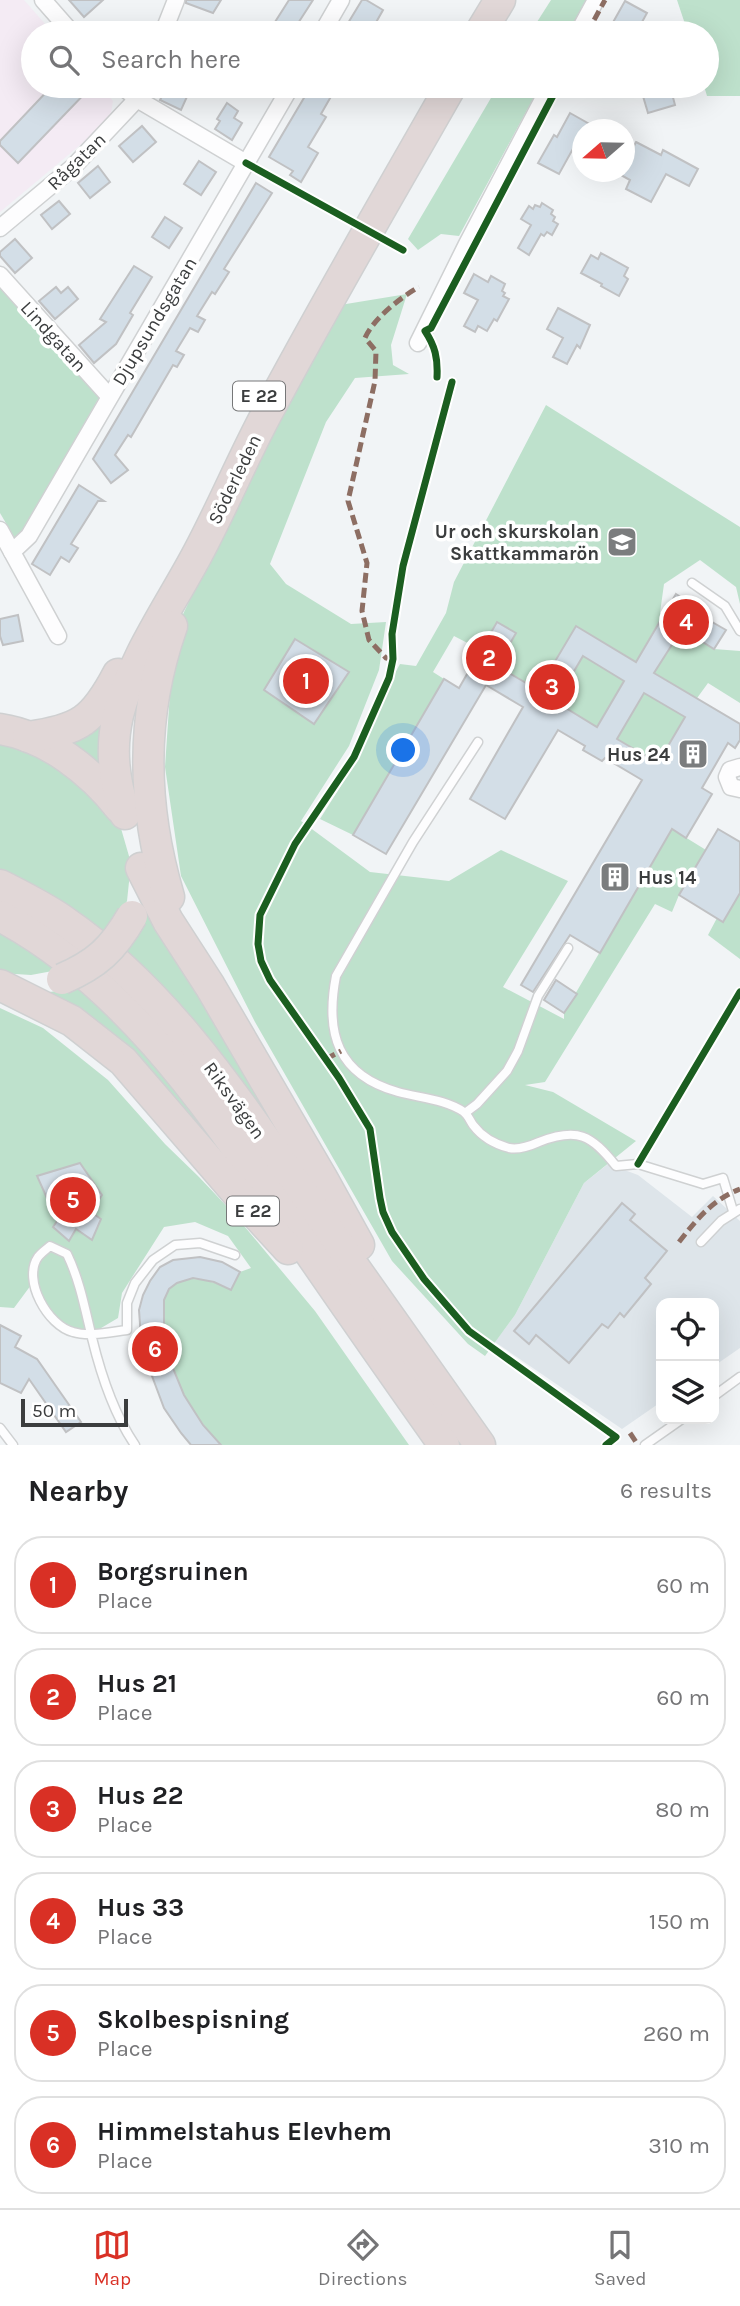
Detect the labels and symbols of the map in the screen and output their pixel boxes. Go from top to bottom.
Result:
north arrow [572,119,635,182]
street label: Rågatan [43,129,110,195]
street label: Djupsundsgatan [108,253,202,390]
street label: Lindgatan [16,297,91,377]
road number: E 22 [233,382,285,410]
street label: Söderleden [204,431,266,528]
place label: Ur och skurskolan Skattkammarön [435,521,599,565]
school or university icon: Ur och skurskolan Skattkammarön [605,525,639,559]
pin: 4 [663,596,709,648]
pin: 2 [466,632,512,684]
pin: 1 [283,655,329,707]
pin: 3 [529,661,575,713]
your location [386,733,420,767]
building icon: Hus 24 [676,737,710,771]
place label: Hus 24 [607,744,671,766]
building icon: Hus 14 [598,860,632,894]
place label: Hus 14 [638,867,697,889]
street label: Riksvägen [199,1058,270,1143]
pin: 5 [50,1174,96,1226]
road number: E 22 [227,1196,279,1226]
pin: 6 [132,1323,178,1375]
scale bar [21,1396,128,1428]

